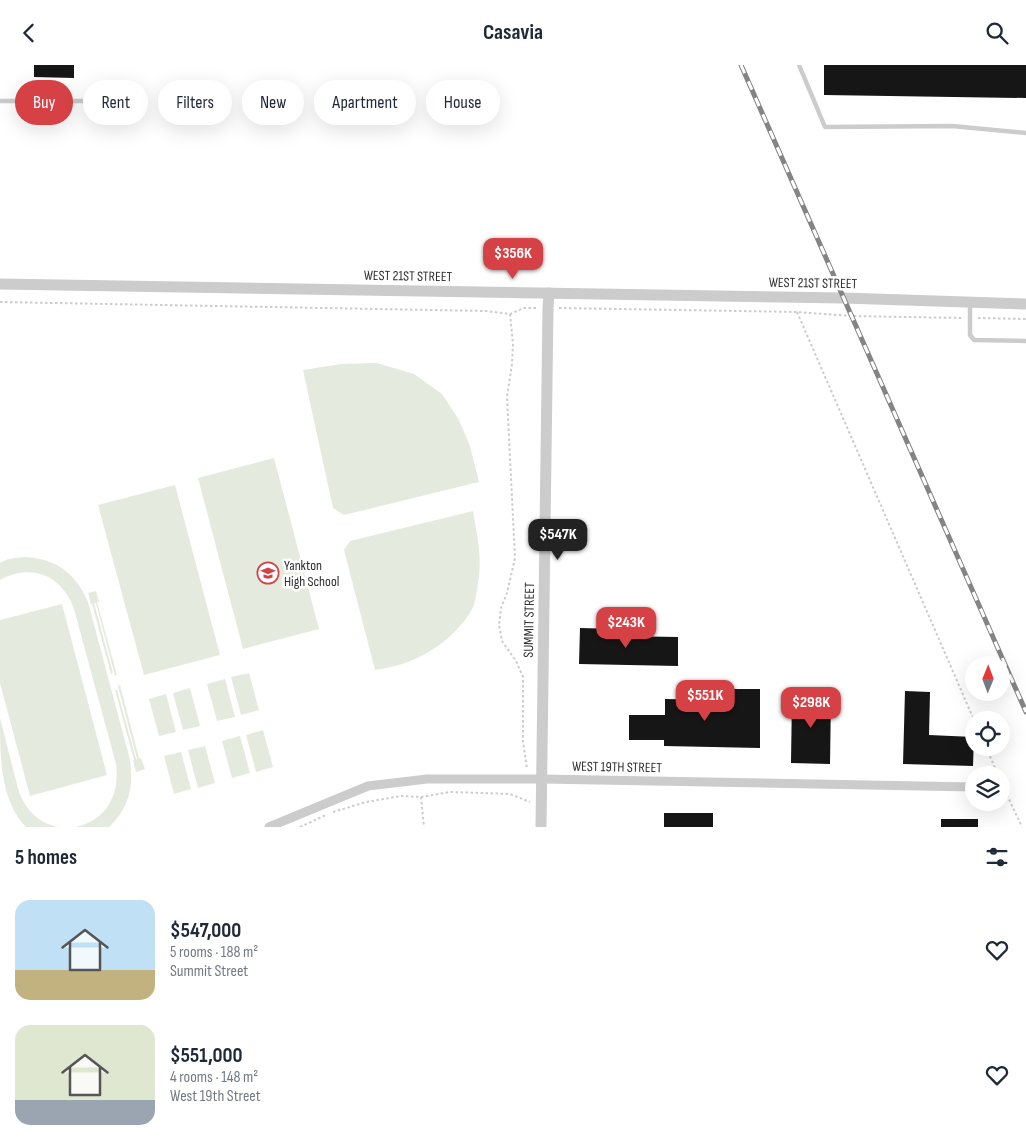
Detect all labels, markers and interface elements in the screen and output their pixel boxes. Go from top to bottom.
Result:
icon: back [15,19,43,47]
text: Casavia [483,19,543,46]
icon: search [983,19,1011,47]
chip: Buy [15,80,73,125]
chip: Rent [83,80,148,125]
chip: Filters [158,80,232,125]
chip: New [242,80,304,125]
chip: Apartment [314,80,416,125]
chip: House [426,80,500,125]
pin: $356K [478,237,548,280]
text: $356K [494,244,532,263]
street label: WEST 21ST STREET [364,267,453,285]
street label: WEST 21ST STREET [769,274,858,292]
pin: $547K [523,519,593,561]
text: $547K [539,525,577,544]
place label: Yankton High School [284,557,339,590]
school or university icon: Yankton High School [256,561,280,585]
street label: SUMMIT STREET [520,582,538,658]
pin: $243K [591,607,661,649]
text: $243K [607,613,645,632]
north arrow [965,656,1010,701]
map controls [965,656,1010,811]
pin: $551K [670,679,740,722]
text: $551K [687,686,723,705]
pin: $298K [776,687,846,729]
text: $298K [792,693,830,712]
button: locate [965,711,1010,756]
street label: WEST 19TH STREET [572,758,662,776]
button: layers [965,766,1010,811]
icon: filters [983,843,1011,871]
text: 5 homes [15,845,77,870]
text: $547,000 [170,918,241,943]
icon: home [55,920,115,980]
icon: heart [983,936,1011,964]
text: 5 rooms · 188 m² [170,943,258,962]
text: Summit Street [170,962,248,981]
text: $551,000 [170,1043,243,1068]
icon: home [55,1045,115,1105]
icon: heart [983,1061,1011,1089]
text: 4 rooms · 148 m² [170,1068,258,1087]
text: West 19th Street [170,1087,261,1106]

